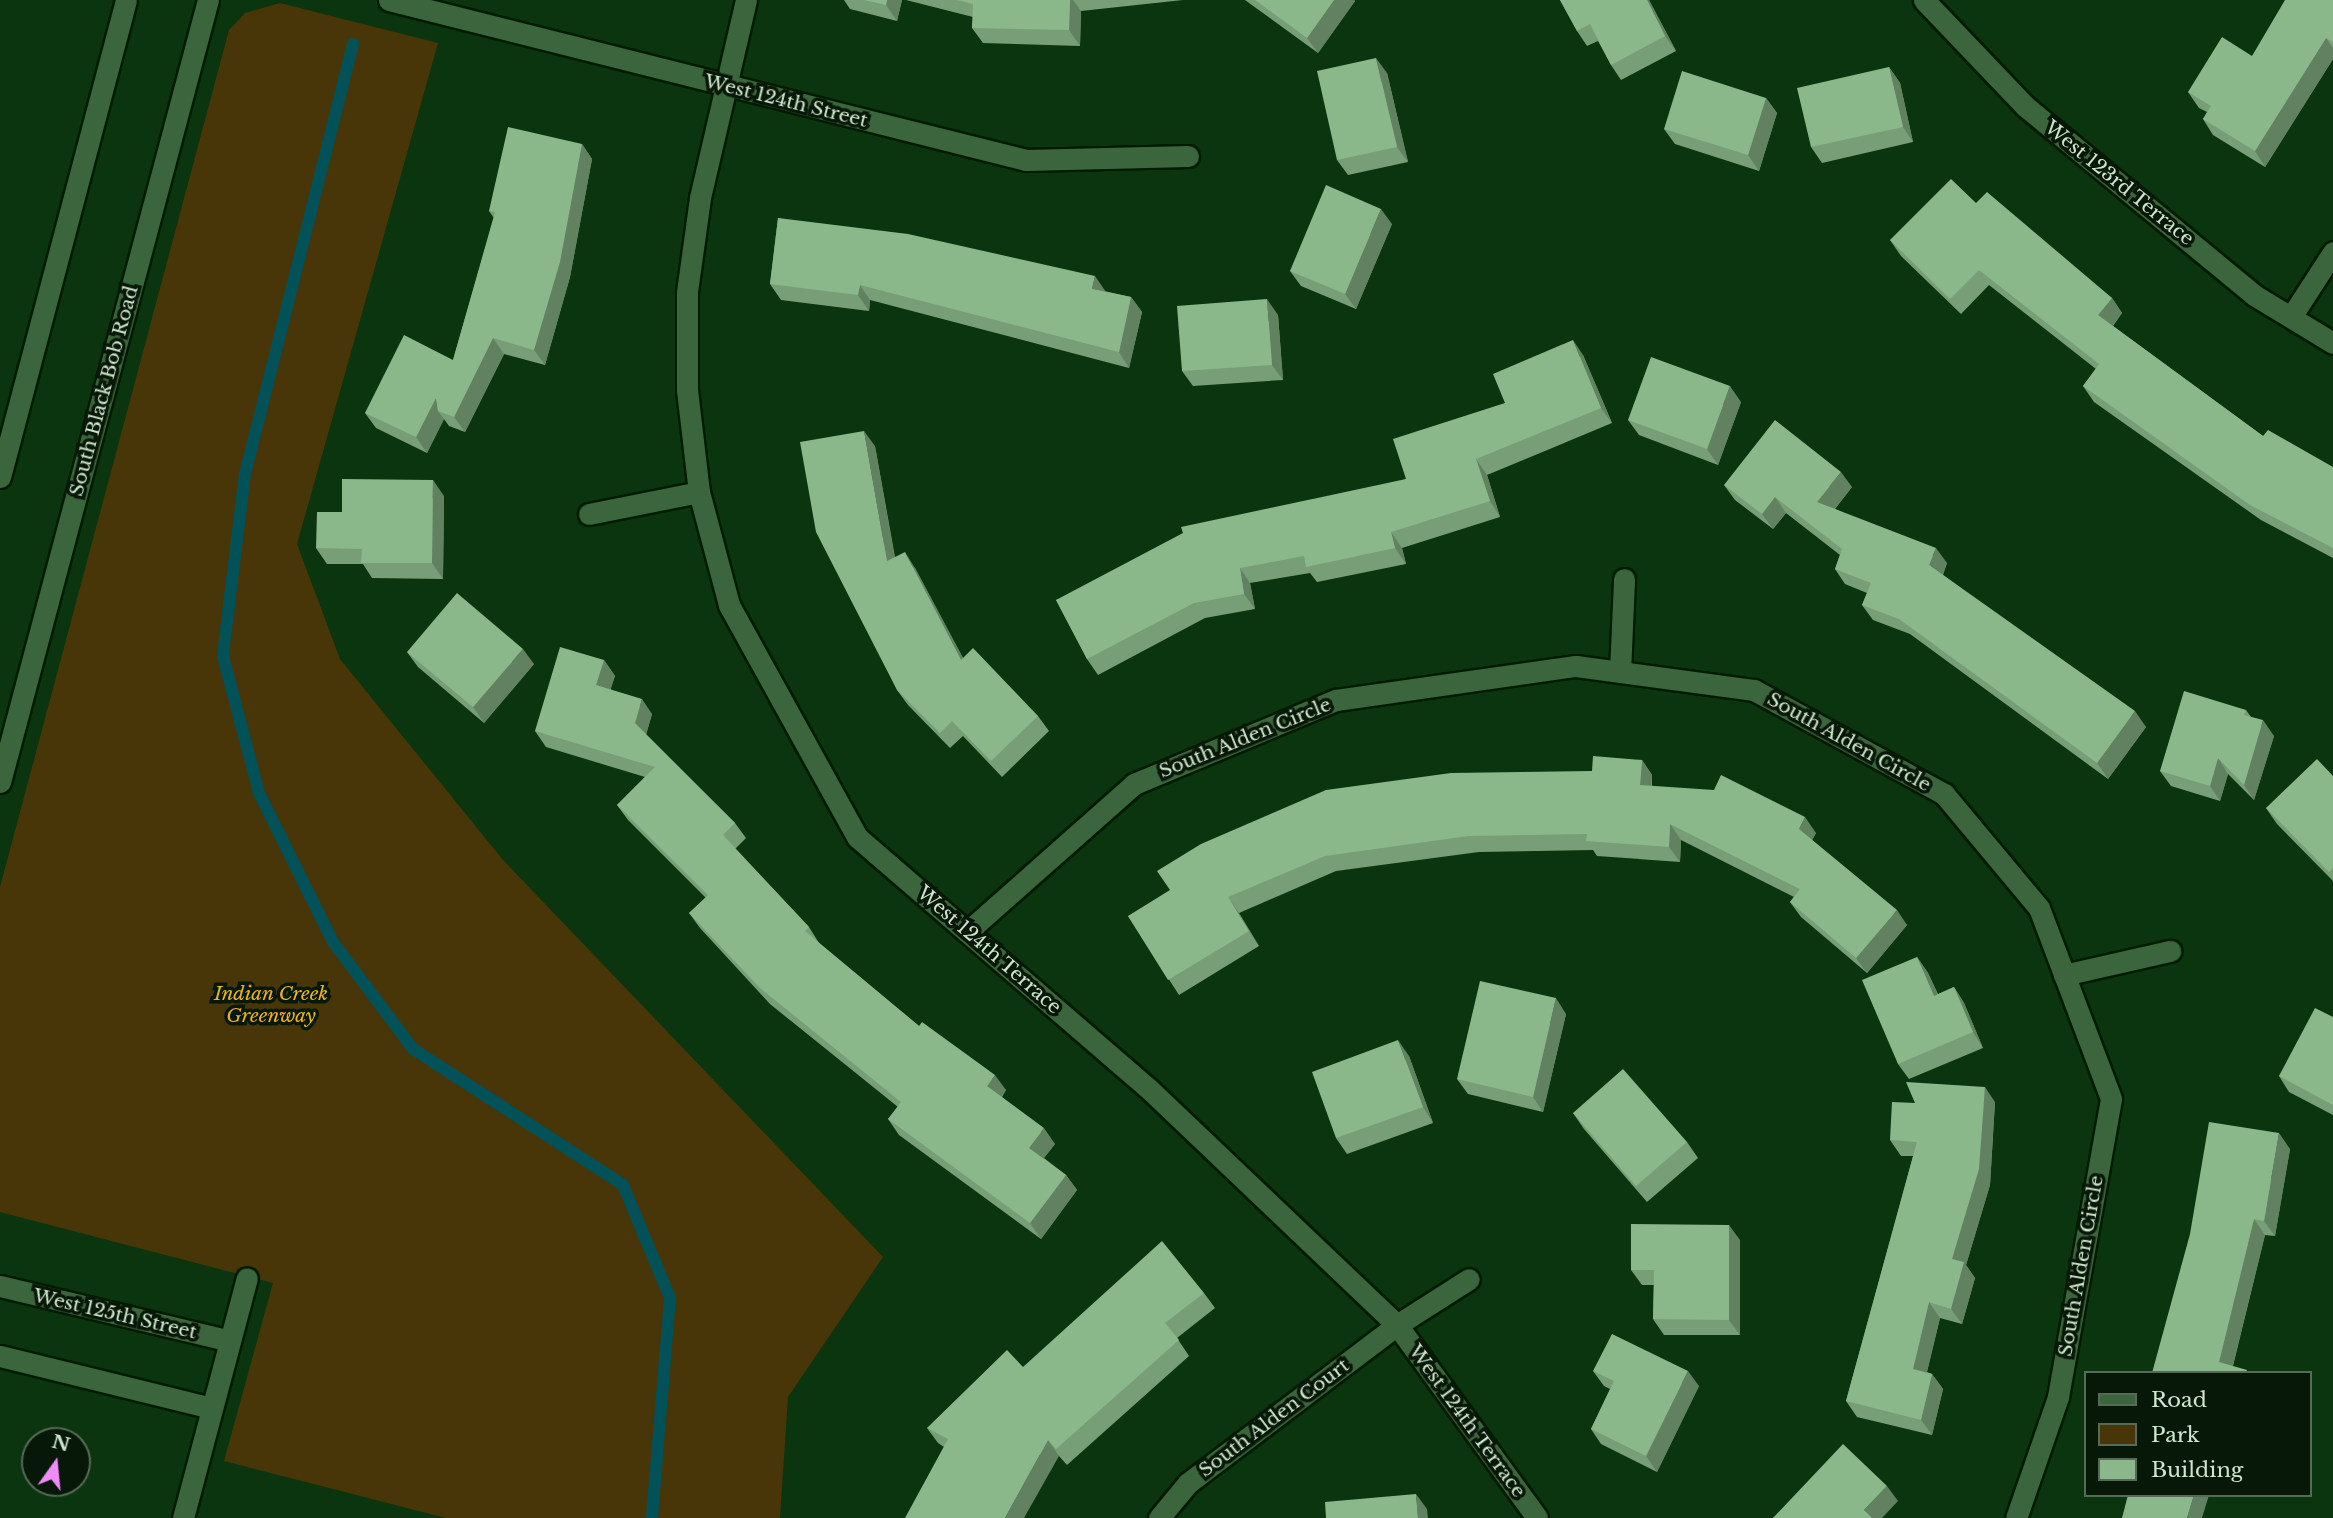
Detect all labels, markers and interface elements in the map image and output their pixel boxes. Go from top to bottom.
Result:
street label: West 124th Street [702,70,870,132]
street label: West 123rd Terrace [2040,116,2198,250]
street label: South Black Bob Road [65,283,143,499]
street label: South Alden Circle [1763,687,1935,797]
street label: South Alden Circle [1155,693,1335,783]
street label: West 124th Terrace [912,881,1066,1019]
park label: Indian Creek Greenway [214,983,328,1027]
street label: South Alden Circle [2054,1173,2108,1359]
street label: West 125th Street [31,1284,199,1344]
street label: West 124th Terrace [1404,1340,1530,1502]
street label: South Alden Court [1194,1354,1354,1482]
legend [2084,1371,2312,1497]
text: Road [2151,1387,2207,1413]
text: Park [2151,1422,2200,1448]
north arrow [21,1427,91,1497]
text: N [49,1430,73,1457]
text: Building [2151,1457,2243,1483]

